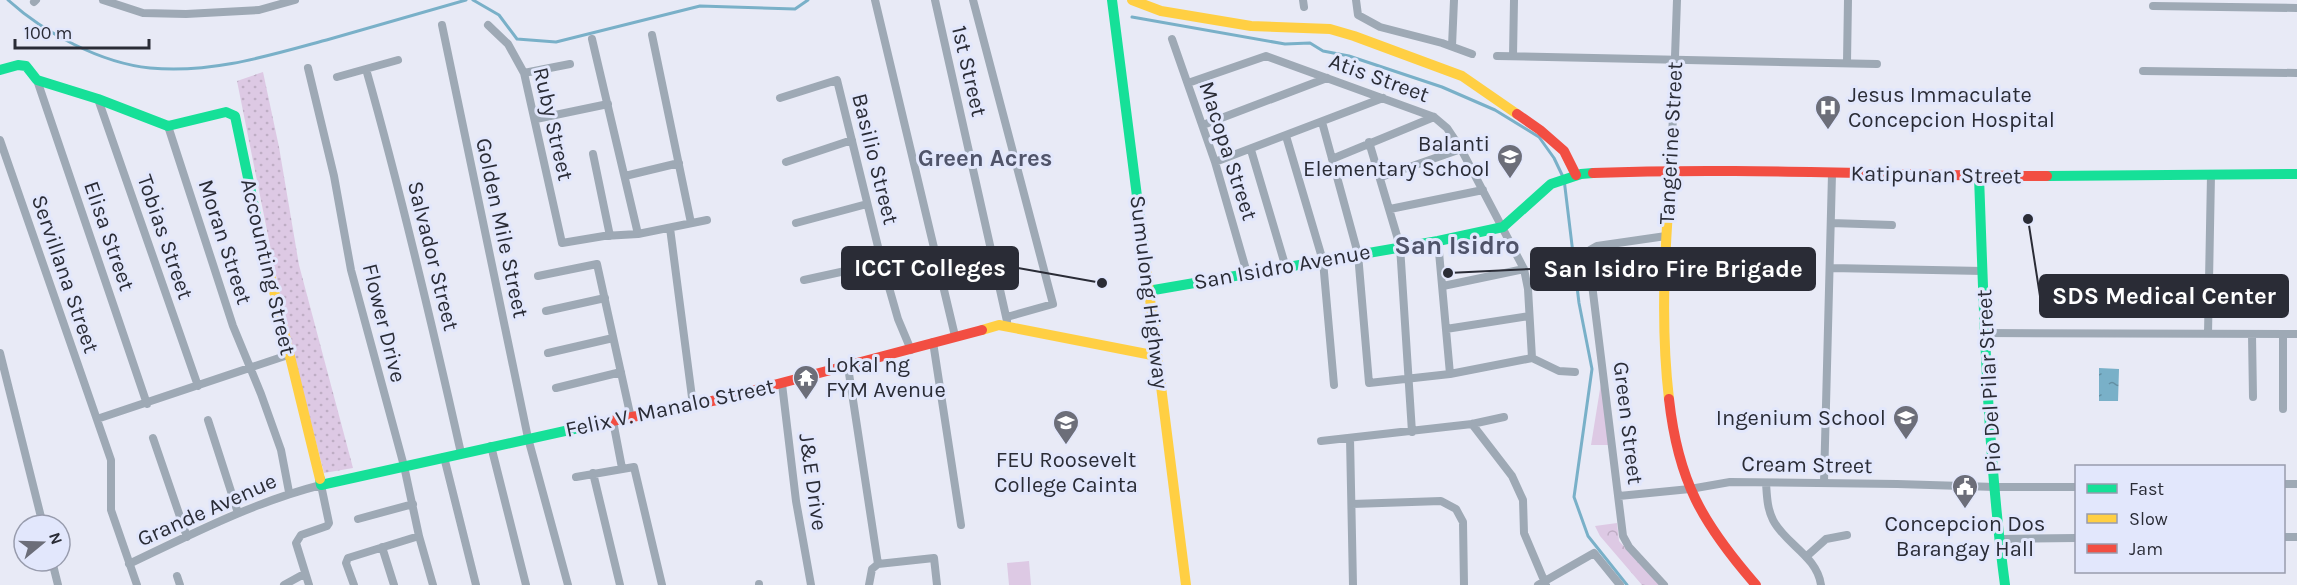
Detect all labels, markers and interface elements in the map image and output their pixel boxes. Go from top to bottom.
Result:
scale bar [15,12,148,50]
text: 100 m [24,22,72,44]
street label: 1st Street [946,23,992,119]
street label: Atis Street [1325,48,1433,108]
street label: Tangerine Street [1654,61,1688,225]
street label: Ruby Street [527,65,579,183]
street label: Macopa Street [1193,78,1263,224]
place label: Jesus Immaculate Concepcion Hospital [1848,82,2055,133]
street label: Basilio Street [846,91,904,227]
hospital icon: Jesus Immaculate Concepcion Hospital [1813,93,1843,131]
place label: Balanti Elementary School [1303,131,1490,182]
street label: Golden Mile Street [470,136,534,320]
school or university icon: Balanti Elementary School [1495,142,1525,180]
district label: Green Acres [918,144,1052,172]
street label: Katipunan Street [1850,161,2022,189]
street label: Tobias Street [132,171,198,303]
street label: Moran Street [193,176,257,308]
street label: Accounting Street [235,176,301,358]
street label: Elisa Street [78,178,140,294]
street label: Salvador Street [402,178,464,334]
street label: Servillana Street [26,191,104,357]
street label: Sumulong Highway [1124,194,1174,390]
district label: San Isidro [1394,230,1520,261]
street label: San Isidro Avenue [1192,239,1372,295]
callout: ICCT Colleges [842,247,1018,289]
callout: San Isidro Fire Brigade [1531,248,1815,290]
text: ICCT Colleges [854,254,1006,282]
text: San Isidro Fire Brigade [1543,255,1803,283]
street label: Flower Drive [357,261,411,385]
callout: SDS Medical Center [2040,275,2288,317]
text: SDS Medical Center [2052,282,2277,310]
street label: Pio Del Pilar Street [1971,289,2007,473]
place label: Lokal ng FYM Avenue [826,352,946,403]
street label: Green Street [1608,360,1648,486]
temple icon: Lokal ng FYM Avenue [791,363,821,401]
street label: Felix V. Manalo Street [563,373,777,443]
school or university icon: Ingenium School [1891,403,1921,441]
place label: Ingenium School [1716,405,1886,431]
school or university icon: FEU Roosevelt College Cainta [1051,408,1081,446]
street label: J&E Drive [793,432,833,532]
place label: FEU Roosevelt College Cainta [994,447,1138,498]
street label: Cream Street [1741,451,1873,479]
legend [2075,465,2285,573]
street label: Grande Avenue [133,468,281,552]
public building icon: Concepcion Dos Barangay Hall [1950,472,1980,510]
text: Fast [2129,478,2164,500]
text: Slow [2129,508,2168,530]
place label: Concepcion Dos Barangay Hall [1885,511,2045,562]
north arrow [12,513,72,573]
text: N [45,530,67,547]
text: Jam [2129,538,2163,560]

